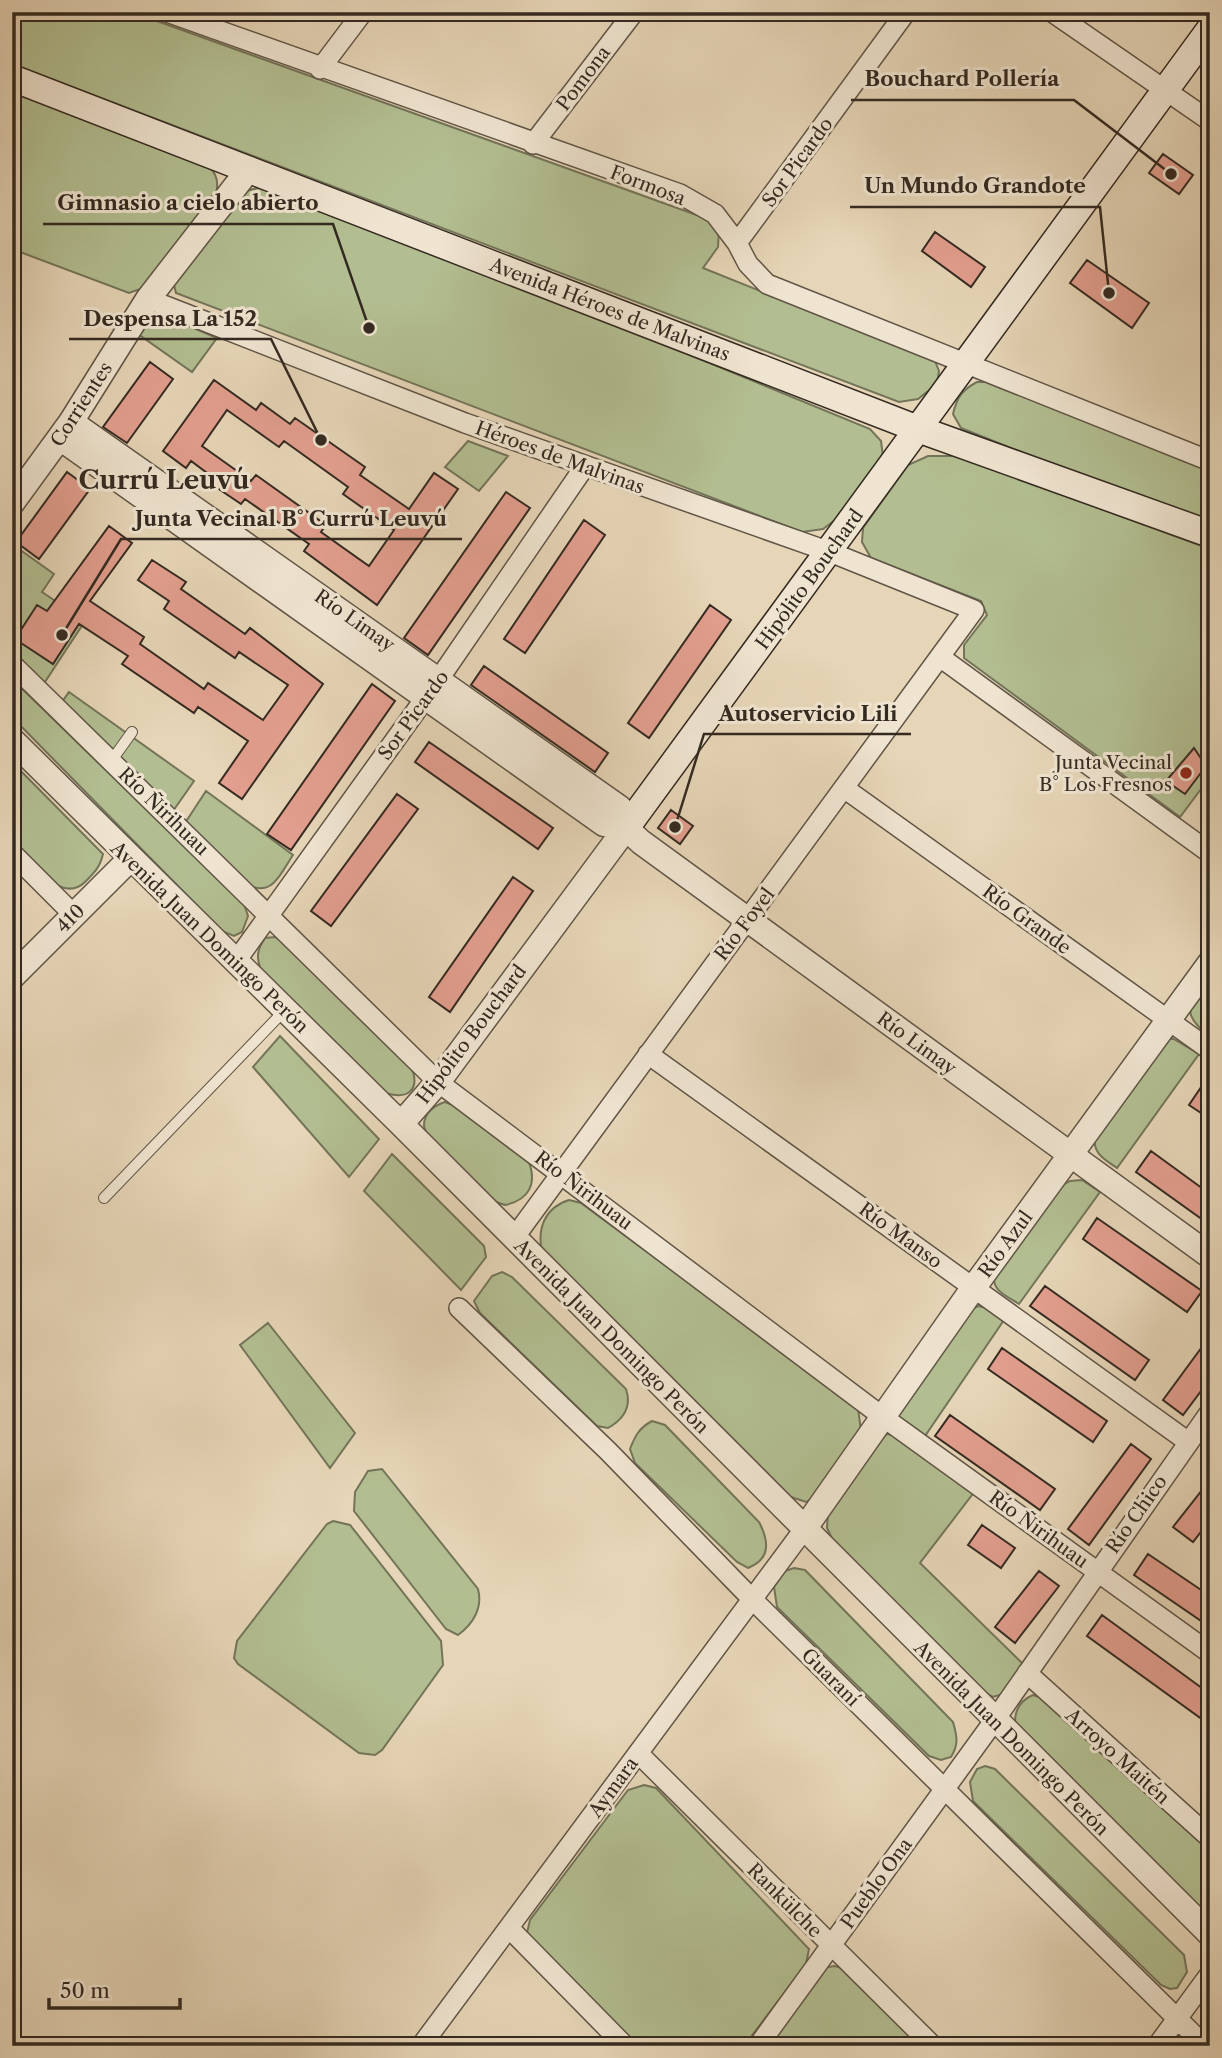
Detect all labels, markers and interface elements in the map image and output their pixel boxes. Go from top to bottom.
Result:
street label: Pomona [552,41,615,115]
callout: Bouchard Pollería [851,58,1074,100]
text: Bouchard Pollería [865,66,1060,91]
street label: Sor Picardo [757,113,838,212]
street label: Formosa [607,161,689,210]
callout: Un Mundo Grandote [850,165,1100,207]
text: Un Mundo Grandote [864,173,1086,198]
callout: Gimnasio a cielo abierto [43,182,333,224]
text: Gimnasio a cielo abierto [57,190,319,215]
street label: Avenida Héroes de Malvinas [486,253,733,366]
callout: Despensa La 152 [69,297,271,339]
text: Despensa La 152 [83,306,257,331]
street label: Corrientes [46,358,117,451]
street label: Héroes de Malvinas [472,416,647,499]
district label: Currú Leuvú [79,464,249,496]
callout: Junta Vecinal B° Currú Leuvú [121,497,462,539]
street label: Hipólito Bouchard [751,504,868,654]
text: Junta Vecinal B° Currú Leuvú [131,506,447,531]
street label: Río Limay [310,584,400,657]
street label: Sor Picardo [373,666,454,765]
callout: Autoservicio Lili [704,692,911,734]
text: Autoservicio Lili [717,701,898,726]
place label: Junta Vecinal B° Los Fresnos [1039,751,1172,796]
street label: Río Ñirihuau [114,762,215,860]
marker: Junta Vecinal B° Los Fresnos [1178,765,1194,781]
street label: Avenida Juan Domingo Perón [105,836,313,1038]
street label: Río Grande [978,880,1075,959]
street label: Río Foyel [710,883,779,965]
street label: 410 [51,899,89,937]
street label: Hipólito Bouchard [412,960,531,1108]
street label: Río Limay [873,1007,961,1080]
street label: Río Ñirihuau [530,1145,638,1235]
street label: Río Manso [855,1198,947,1273]
street label: Río Azul [974,1206,1037,1282]
street label: Avenida Juan Domingo Perón [509,1234,714,1438]
street label: Río Chico [1101,1471,1172,1558]
street label: Río Ñirihuau [985,1485,1094,1573]
street label: Avenida Juan Domingo Perón [909,1636,1114,1840]
street label: Guaraní [797,1644,865,1711]
street label: Arroyo Maitén [1060,1703,1174,1809]
street label: Aymara [583,1753,643,1823]
street label: Pueblo Ona [836,1833,917,1933]
street label: Rankülche [742,1858,827,1943]
scale bar [49,1967,180,2011]
text: 50 m [60,1978,110,2003]

